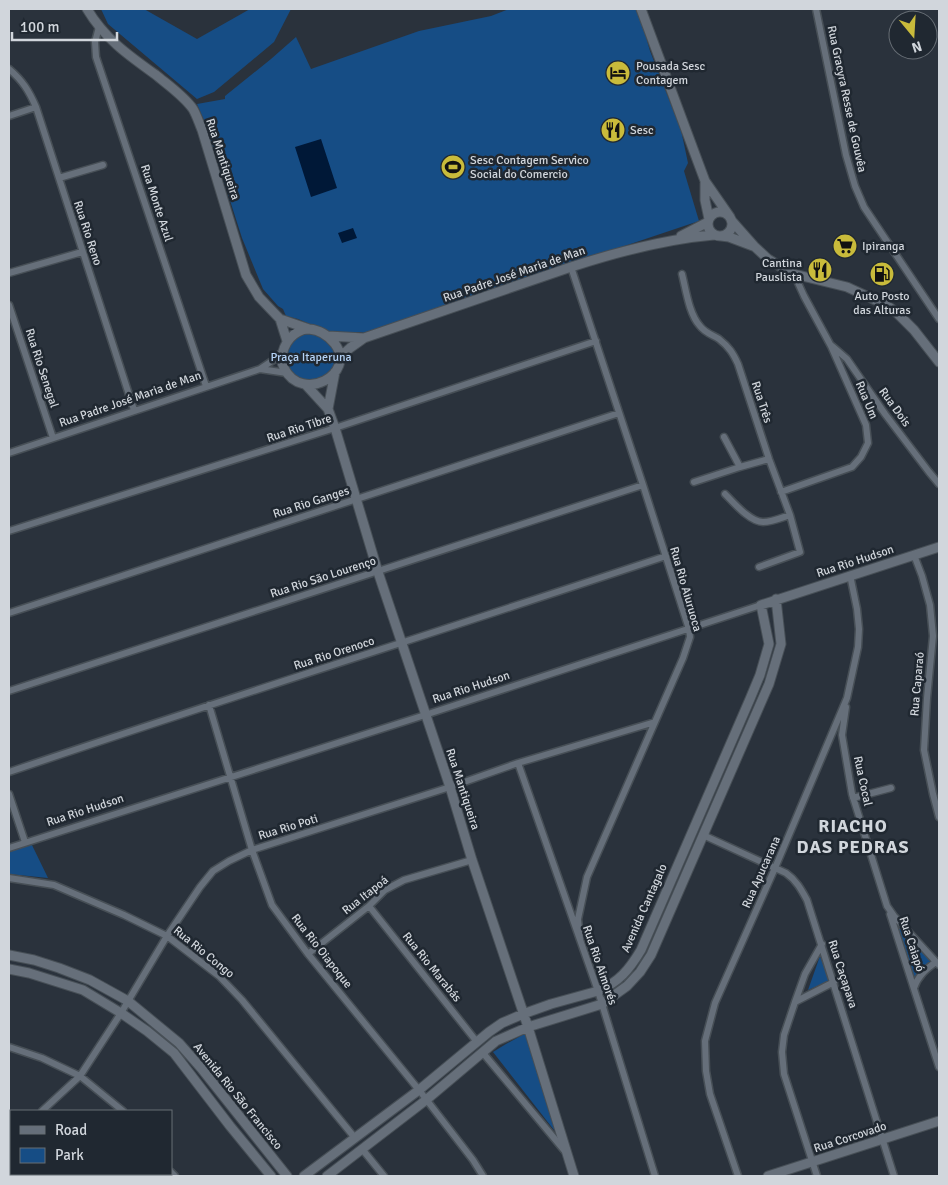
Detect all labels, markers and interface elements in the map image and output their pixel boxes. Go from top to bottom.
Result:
scale bar [12,10,118,42]
north arrow [888,10,938,60]
text: 100 m [20,18,60,36]
street label: Rua Gracyra Resse de Gouvêa [824,24,869,174]
text: N [910,37,924,56]
place label: Pousada Sesc Contagem [636,59,706,88]
hotel icon: Pousada Sesc Contagem [605,60,631,86]
street label: Rua Mantiqueira [202,117,243,202]
restaurant icon: Sesc [600,117,626,143]
place label: Sesc [630,123,654,138]
place label: Sesc Contagem Servico Social do Comercio [470,153,589,182]
sports icon: Sesc Contagem Servico Social do Comercio [440,154,466,180]
street label: Rua Monte Azul [137,163,176,244]
street label: Rua Rio Reno [70,199,105,268]
supermarket icon: Ipiranga [832,233,858,259]
place label: Ipiranga [862,239,905,254]
street label: Rua Padre José Maria de Man [441,243,587,306]
place label: Cantina Pauslista [755,256,802,285]
restaurant icon: Cantina Pauslista [807,257,833,283]
fuel station icon: Auto Posto das Alturas [869,261,895,287]
place label: Auto Posto das Alturas [853,289,911,318]
street label: Rua Rio Senegal [22,326,62,410]
park label: Praça Itaperuna [270,350,352,365]
street label: Rua Padre José Maria de Man [57,368,203,431]
street label: Rua Três [748,379,775,425]
street label: Rua Um [852,379,881,421]
street label: Rua Dois [875,385,914,430]
street label: Rua Rio Tibre [265,411,333,446]
street label: Rua Rio Ganges [271,483,351,522]
street label: Rua Rio Hudson [814,542,896,581]
street label: Rua Rio Aiuruoca [666,545,705,633]
street label: Rua Rio São Lourenço [268,553,378,602]
street label: Rua Rio Orenoco [292,633,377,674]
street label: Rua Caparaó [907,651,928,717]
street label: Rua Rio Hudson [430,668,512,707]
street label: Rua Mantiqueira [442,747,483,832]
street label: Rua Cocal [850,755,875,808]
street label: Rua Rio Hudson [44,791,126,830]
street label: Rua Rio Poti [256,811,320,844]
district label: RIACHO DAS PEDRAS [797,815,909,858]
street label: Rua Apucarana [739,834,784,911]
street label: Avenida Cantagalo [618,862,671,955]
street label: Rua Itapoá [339,873,391,918]
street label: Rua Rio Oiapoque [288,911,355,992]
street label: Rua Caiapó [896,915,928,974]
street label: Rua Rio Congo [170,923,237,982]
street label: Rua Rio Aimorés [579,923,620,1007]
street label: Rua Rio Marabás [399,929,464,1005]
street label: Rua Caçapava [824,938,861,1010]
street label: Avenida Rio São Francisco [190,1040,285,1153]
legend [10,1110,172,1175]
street label: Rua Corcovado [812,1119,888,1156]
text: Road [55,1121,87,1139]
text: Park [55,1146,84,1164]

